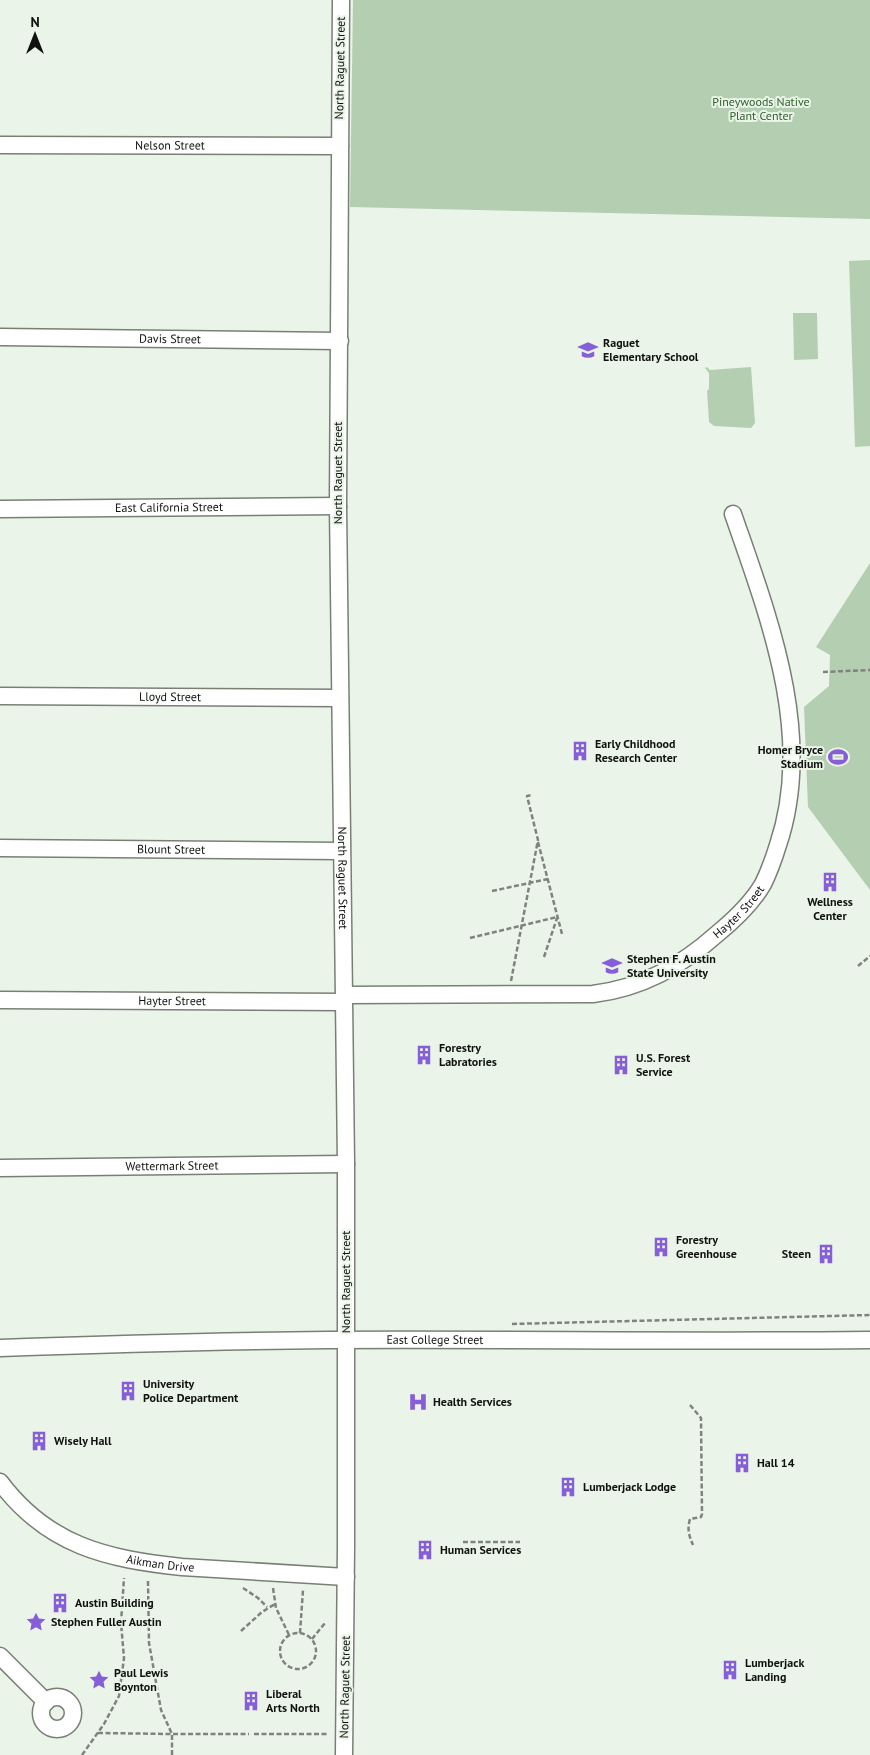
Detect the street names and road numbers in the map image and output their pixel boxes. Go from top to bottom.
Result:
street label: North Raguet Street [331,17,348,119]
street label: Nelson Street [135,137,205,153]
street label: Davis Street [139,331,201,346]
street label: North Raguet Street [330,422,345,524]
street label: East California Street [115,499,223,515]
street label: Lloyd Street [139,689,201,704]
street label: North Raguet Street [335,826,351,929]
street label: Blount Street [137,841,205,857]
street label: Hayter Street [710,883,767,941]
street label: Hayter Street [138,993,206,1008]
street label: Wettermark Street [125,1157,219,1174]
street label: North Raguet Street [338,1231,353,1333]
street label: East College Street [386,1332,483,1347]
street label: Aikman Drive [125,1551,195,1575]
street label: North Raguet Street [336,1636,353,1738]

